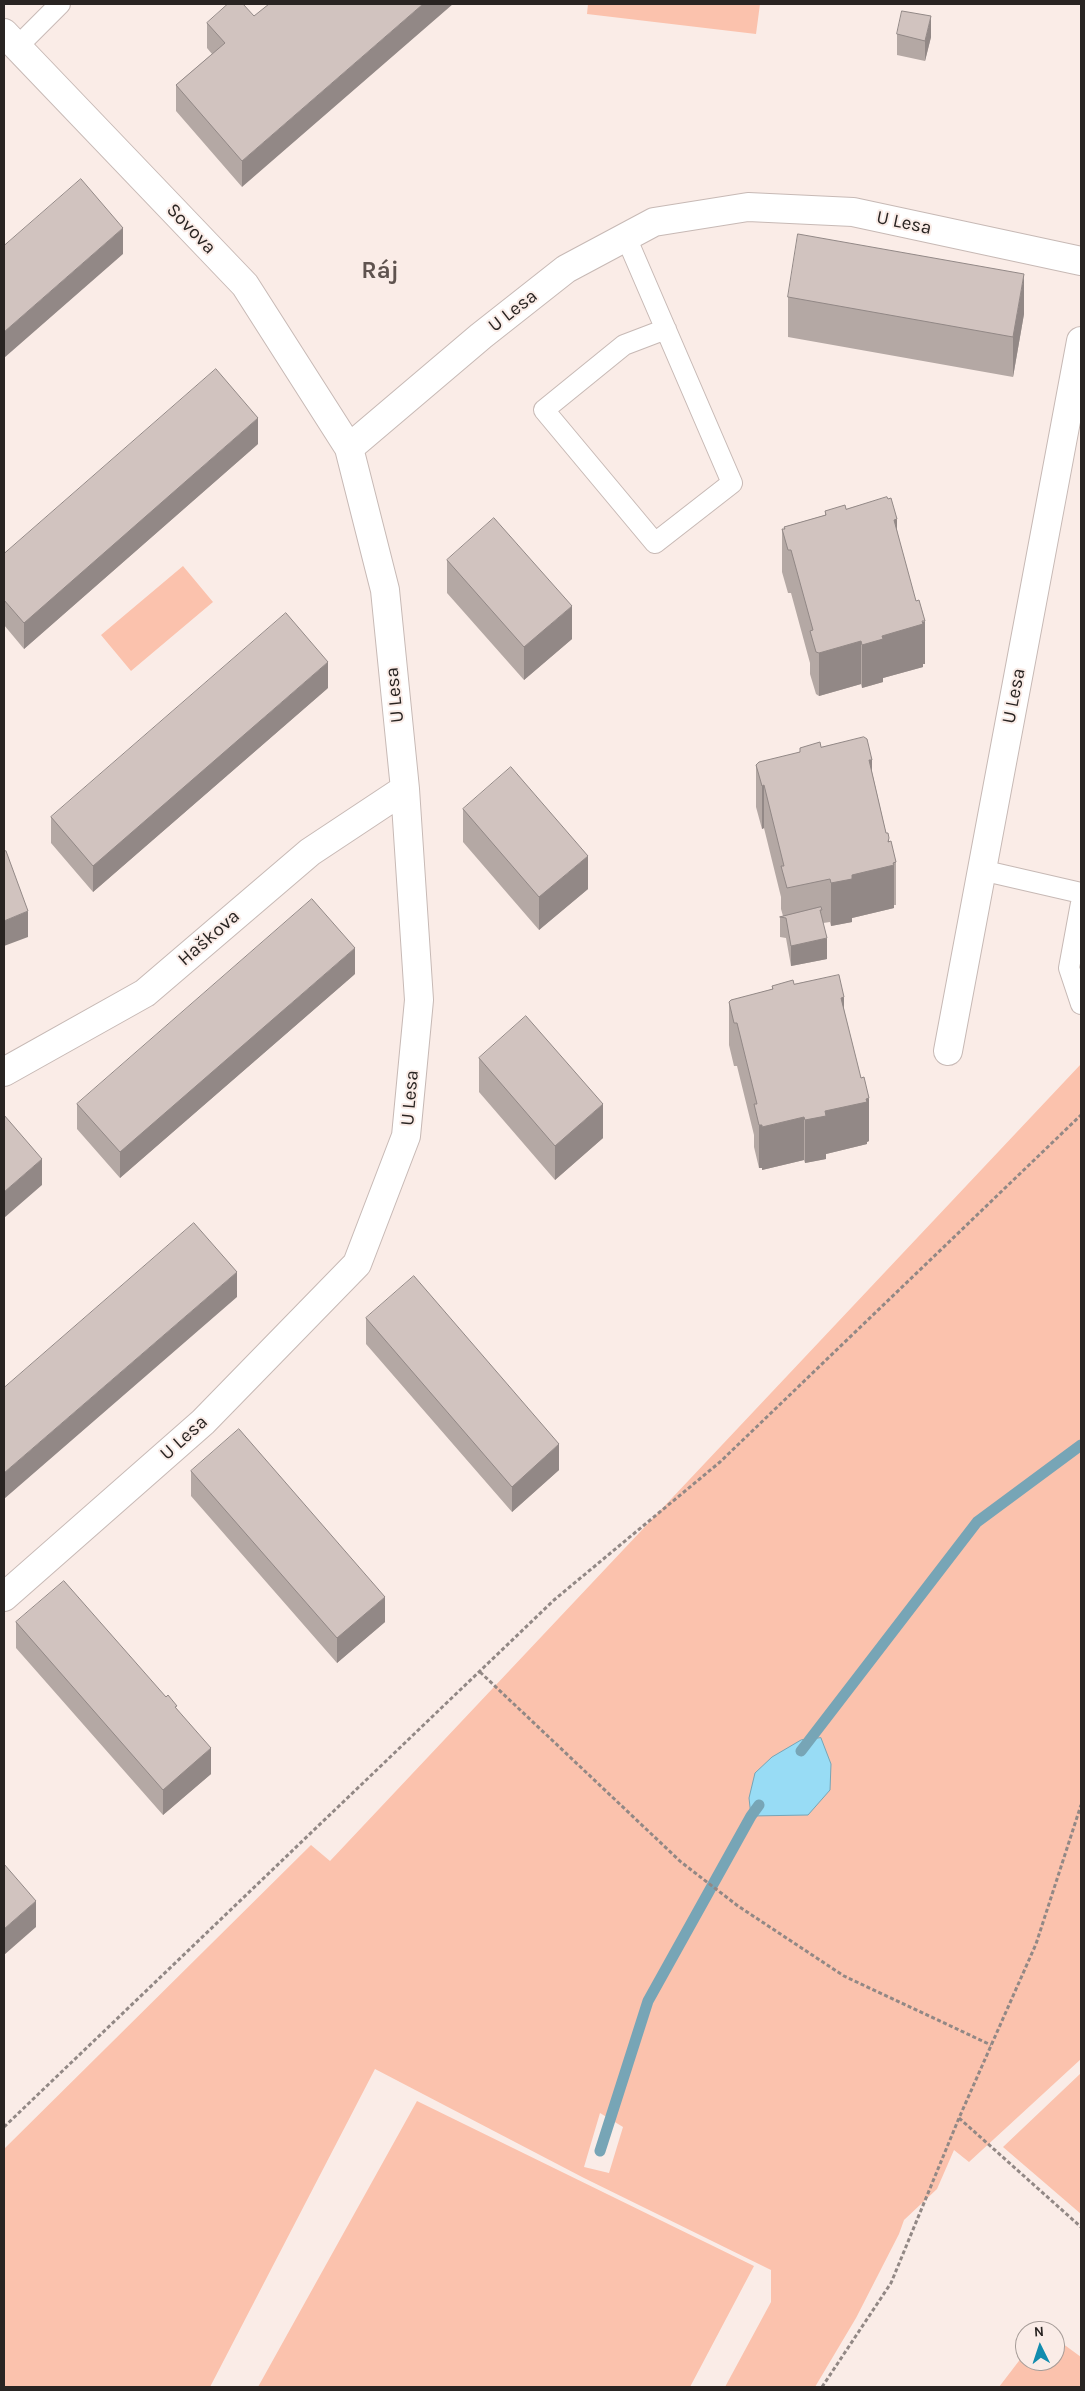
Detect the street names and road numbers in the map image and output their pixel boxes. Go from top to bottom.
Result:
street label: Sovova [161,199,221,259]
street label: U Lesa [874,206,934,240]
street label: U Lesa [484,285,542,337]
street label: U Lesa [381,666,409,724]
street label: U Lesa [997,666,1031,726]
street label: Haškova [174,905,244,971]
street label: U Lesa [396,1069,424,1127]
street label: U Lesa [156,1411,212,1465]

